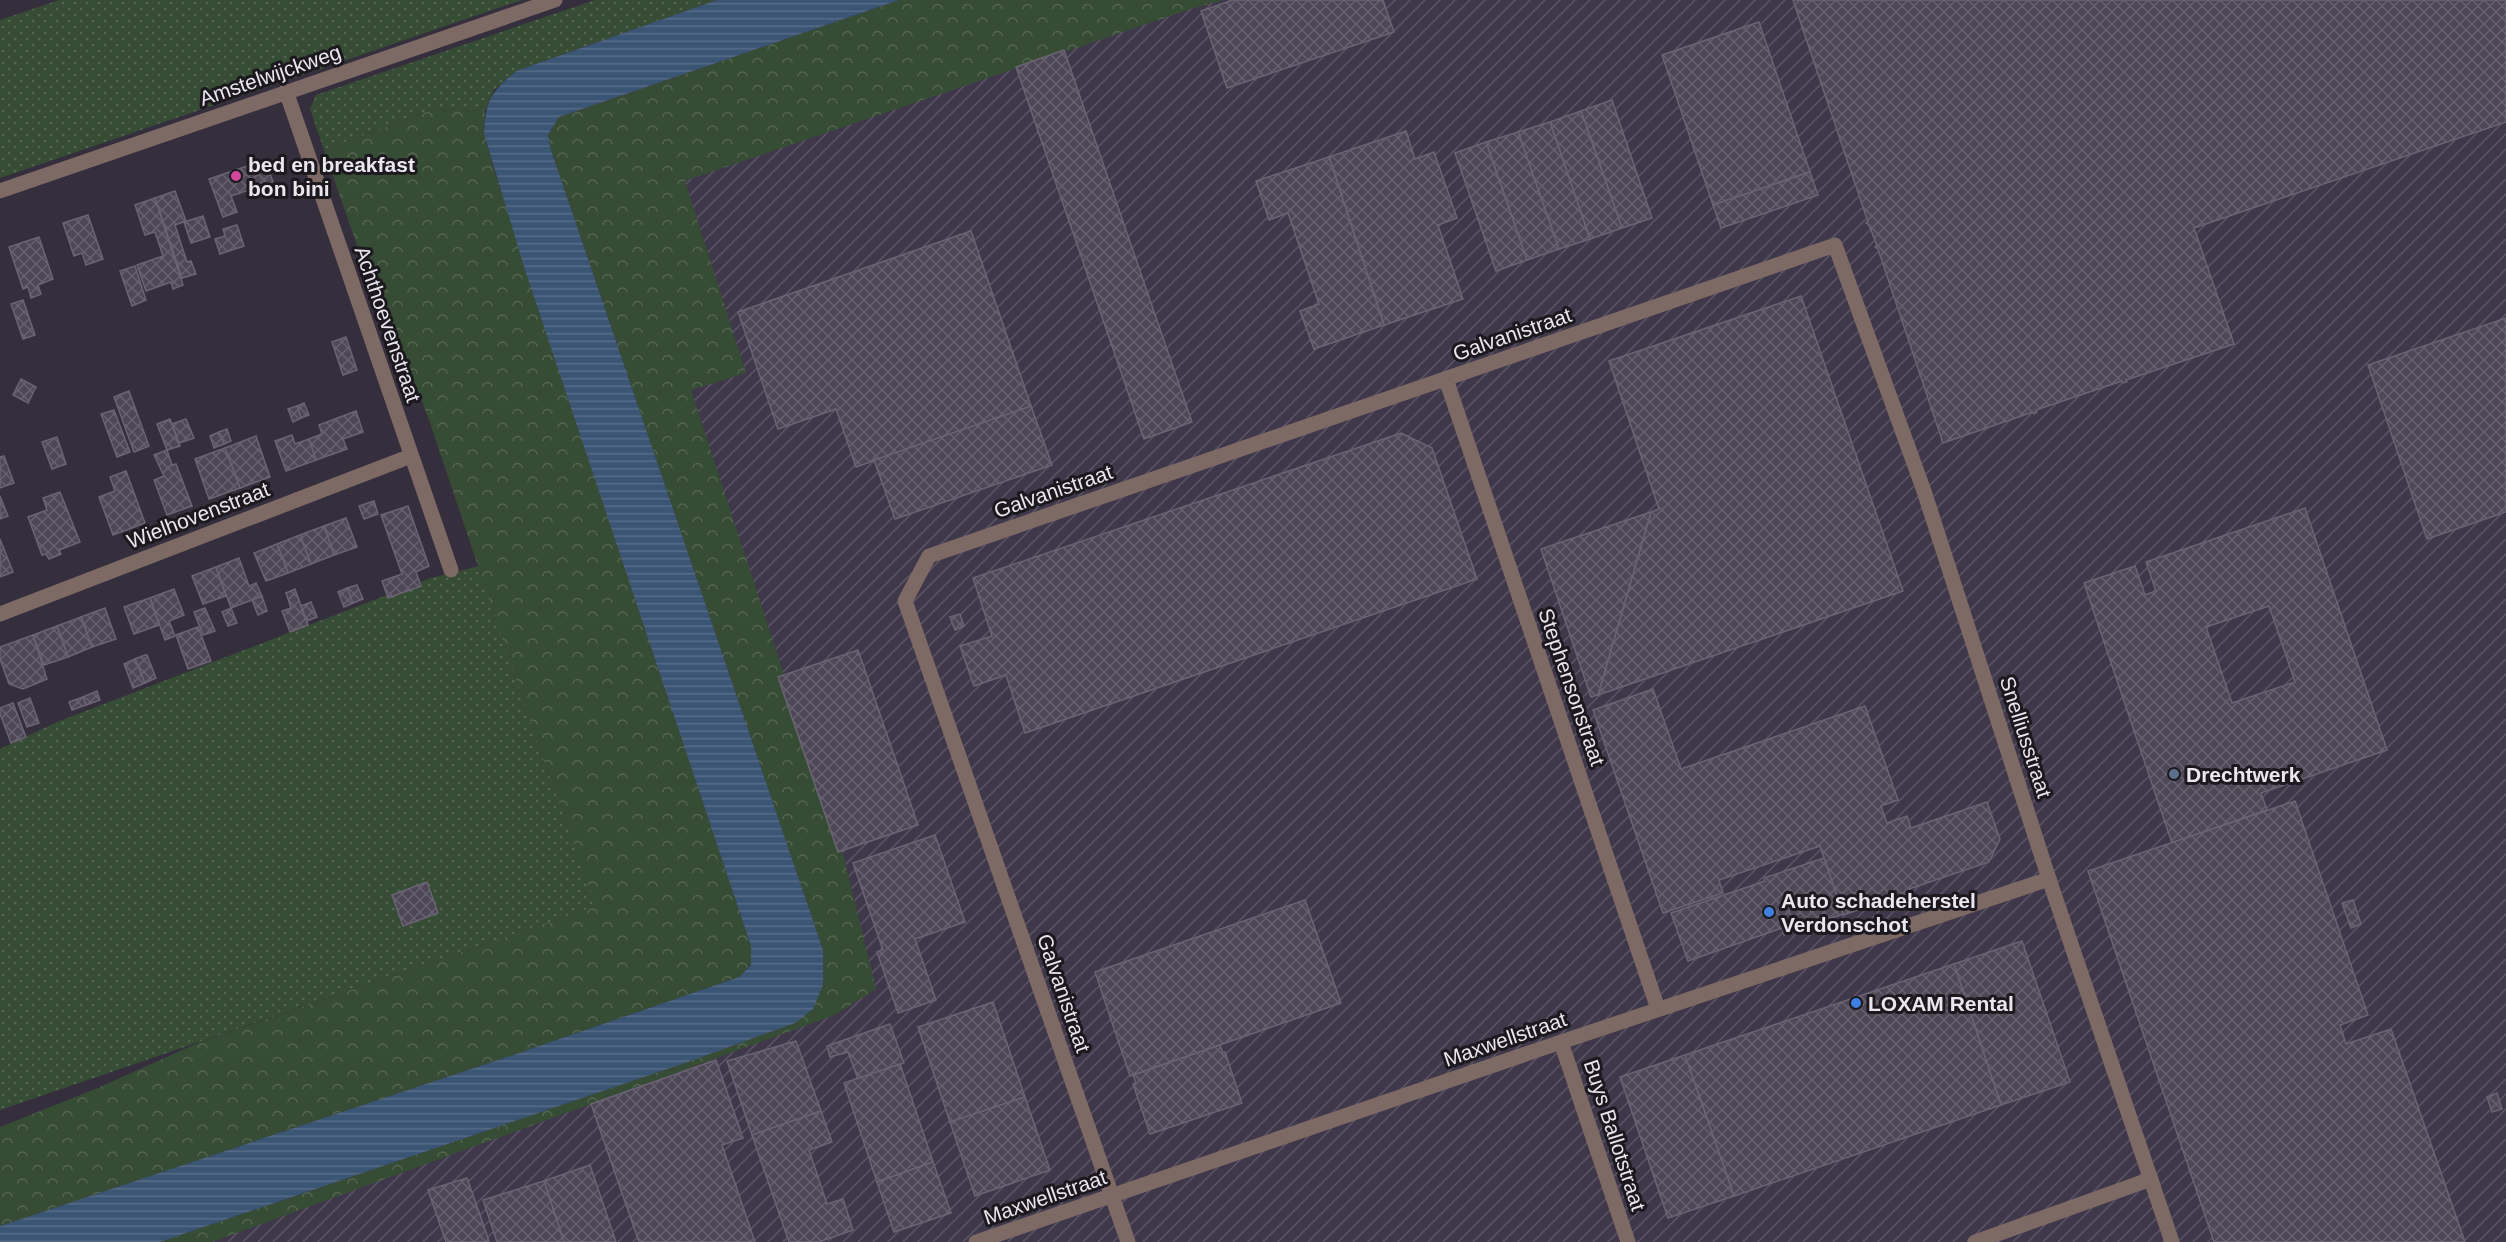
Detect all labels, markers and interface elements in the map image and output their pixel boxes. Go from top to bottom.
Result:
street label: Amstelwijckweg [196,40,344,110]
place label: bed en breakfast bon bini [248,153,415,200]
marker: bed en breakfast bon bini [229,169,243,183]
street label: Achthoevenstraat [351,243,426,405]
street label: Galvanistraat [1450,303,1574,365]
street label: Galvanistraat [991,460,1115,522]
street label: Wielhovenstraat [124,477,273,553]
street label: Stephensonstraat [1534,605,1610,769]
street label: Snelliusstraat [1996,674,2056,801]
place label: Drechtwerk [2186,763,2301,786]
marker: Drechtwerk [2167,767,2181,781]
place label: Auto schadeherstel Verdonschot [1781,889,1976,936]
marker: Auto schadeherstel Verdonschot [1762,905,1776,919]
street label: Galvanistraat [1033,931,1095,1055]
place label: LOXAM Rental [1868,992,2014,1015]
marker: LOXAM Rental [1849,996,1863,1010]
street label: Maxwellstraat [1441,1007,1570,1071]
street label: Buys Ballotstraat [1580,1057,1650,1214]
street label: Maxwellstraat [981,1165,1110,1229]

